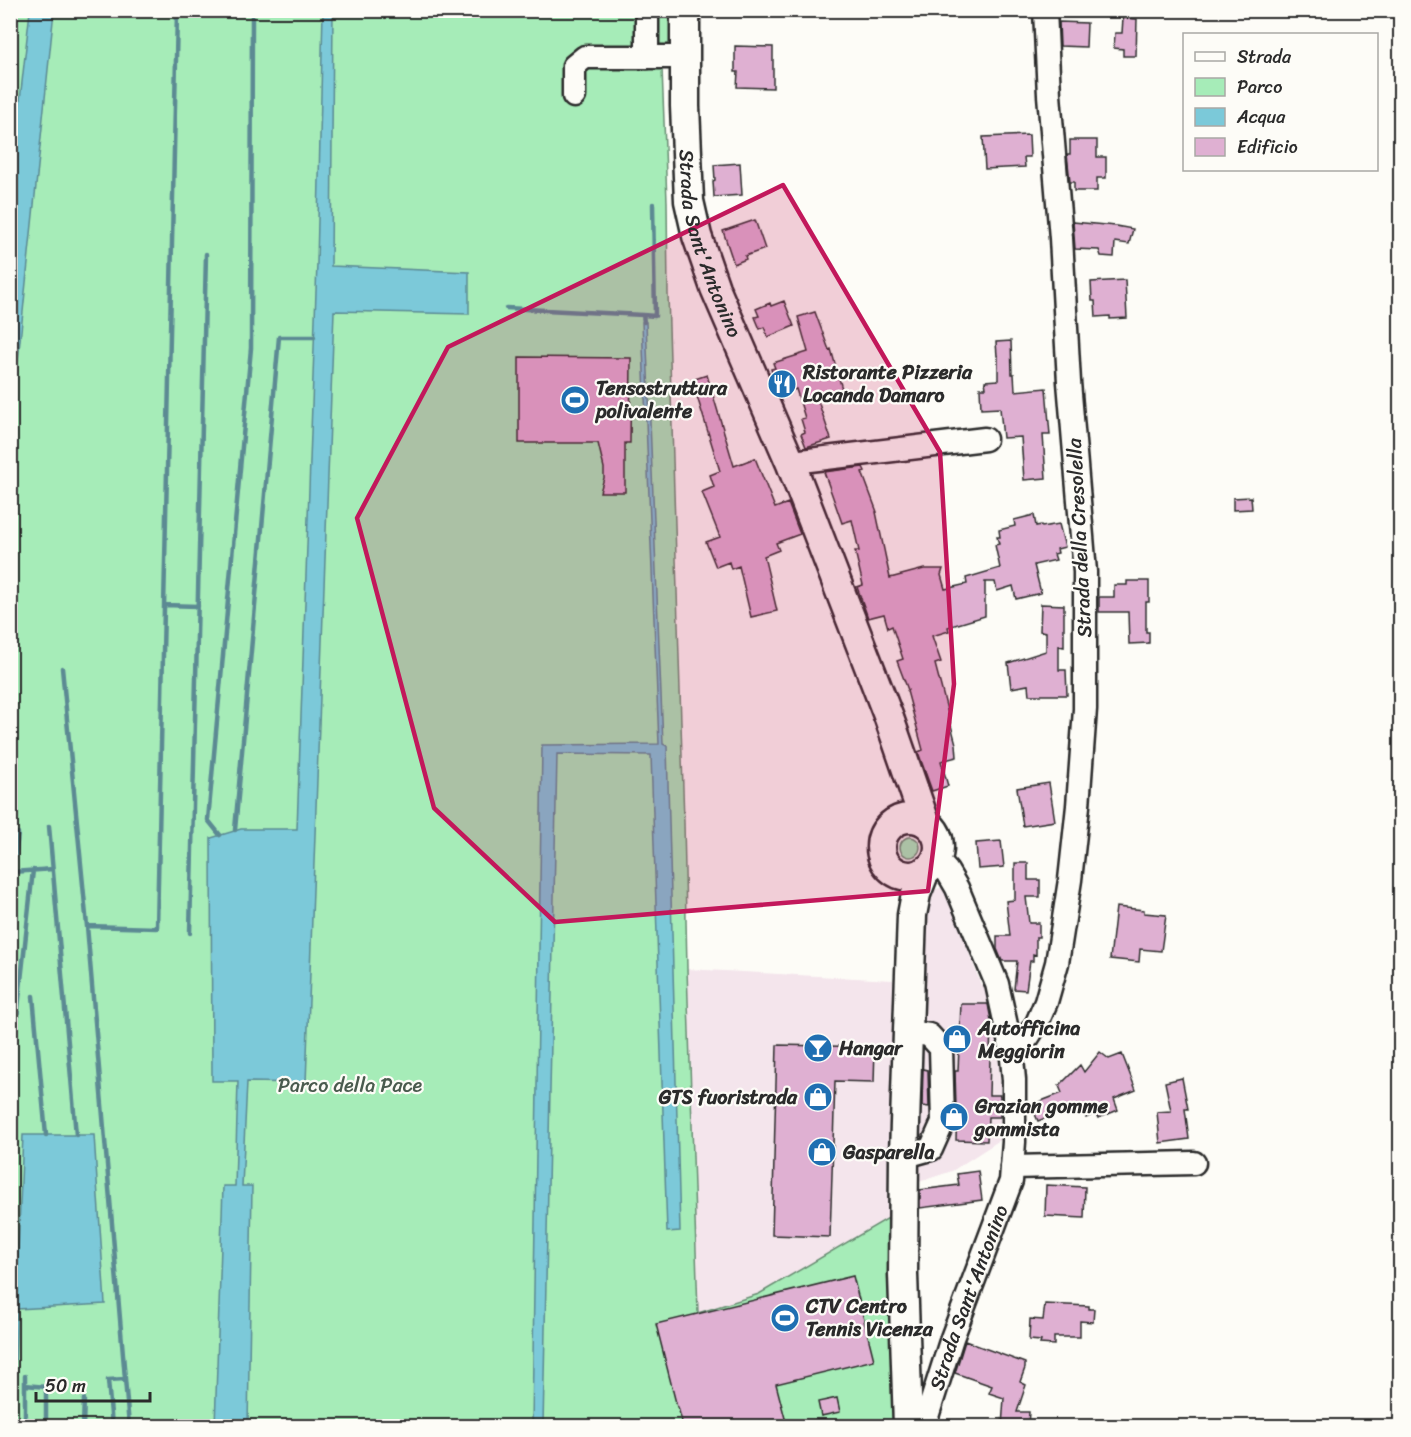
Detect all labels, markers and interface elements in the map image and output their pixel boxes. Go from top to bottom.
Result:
legend [1183,33,1378,171]
text: Strada [1237,41,1292,73]
text: Parco [1237,71,1282,103]
text: Acqua [1236,101,1286,133]
text: Edificio [1237,131,1298,163]
street label: Strada Sant'Antonino [669,149,751,343]
place label: Ristorante Pizzeria Locanda Damaro [802,355,973,413]
restaurant icon: Ristorante Pizzeria Locanda Damaro [766,368,798,400]
place label: Tensostruttura polivalente [594,371,728,429]
sports icon: Tensostruttura polivalente [559,384,591,416]
street label: Strada della Cresolella [1057,436,1102,639]
place label: Autofficina Meggiorin [977,1011,1080,1069]
shop icon: Autofficina Meggiorin [941,1023,973,1055]
place label: Hangar [838,1031,904,1066]
bar icon: Hangar [802,1032,834,1064]
park label: Parco della Pace [278,1068,423,1103]
place label: GTS fuoristrada [658,1080,798,1115]
shop icon: GTS fuoristrada [802,1081,834,1113]
place label: Grazian gomme gommista [973,1089,1109,1147]
shop icon: Grazian gomme gommista [938,1101,970,1133]
place label: Gasparella [842,1135,935,1170]
shop icon: Gasparella [806,1136,838,1168]
street label: Strada Sant'Antonino [919,1200,1019,1395]
place label: CTV Centro Tennis Vicenza [805,1289,934,1347]
sports icon: CTV Centro Tennis Vicenza [769,1302,801,1334]
scale bar [36,1365,150,1403]
text: 50 m [45,1370,86,1402]

